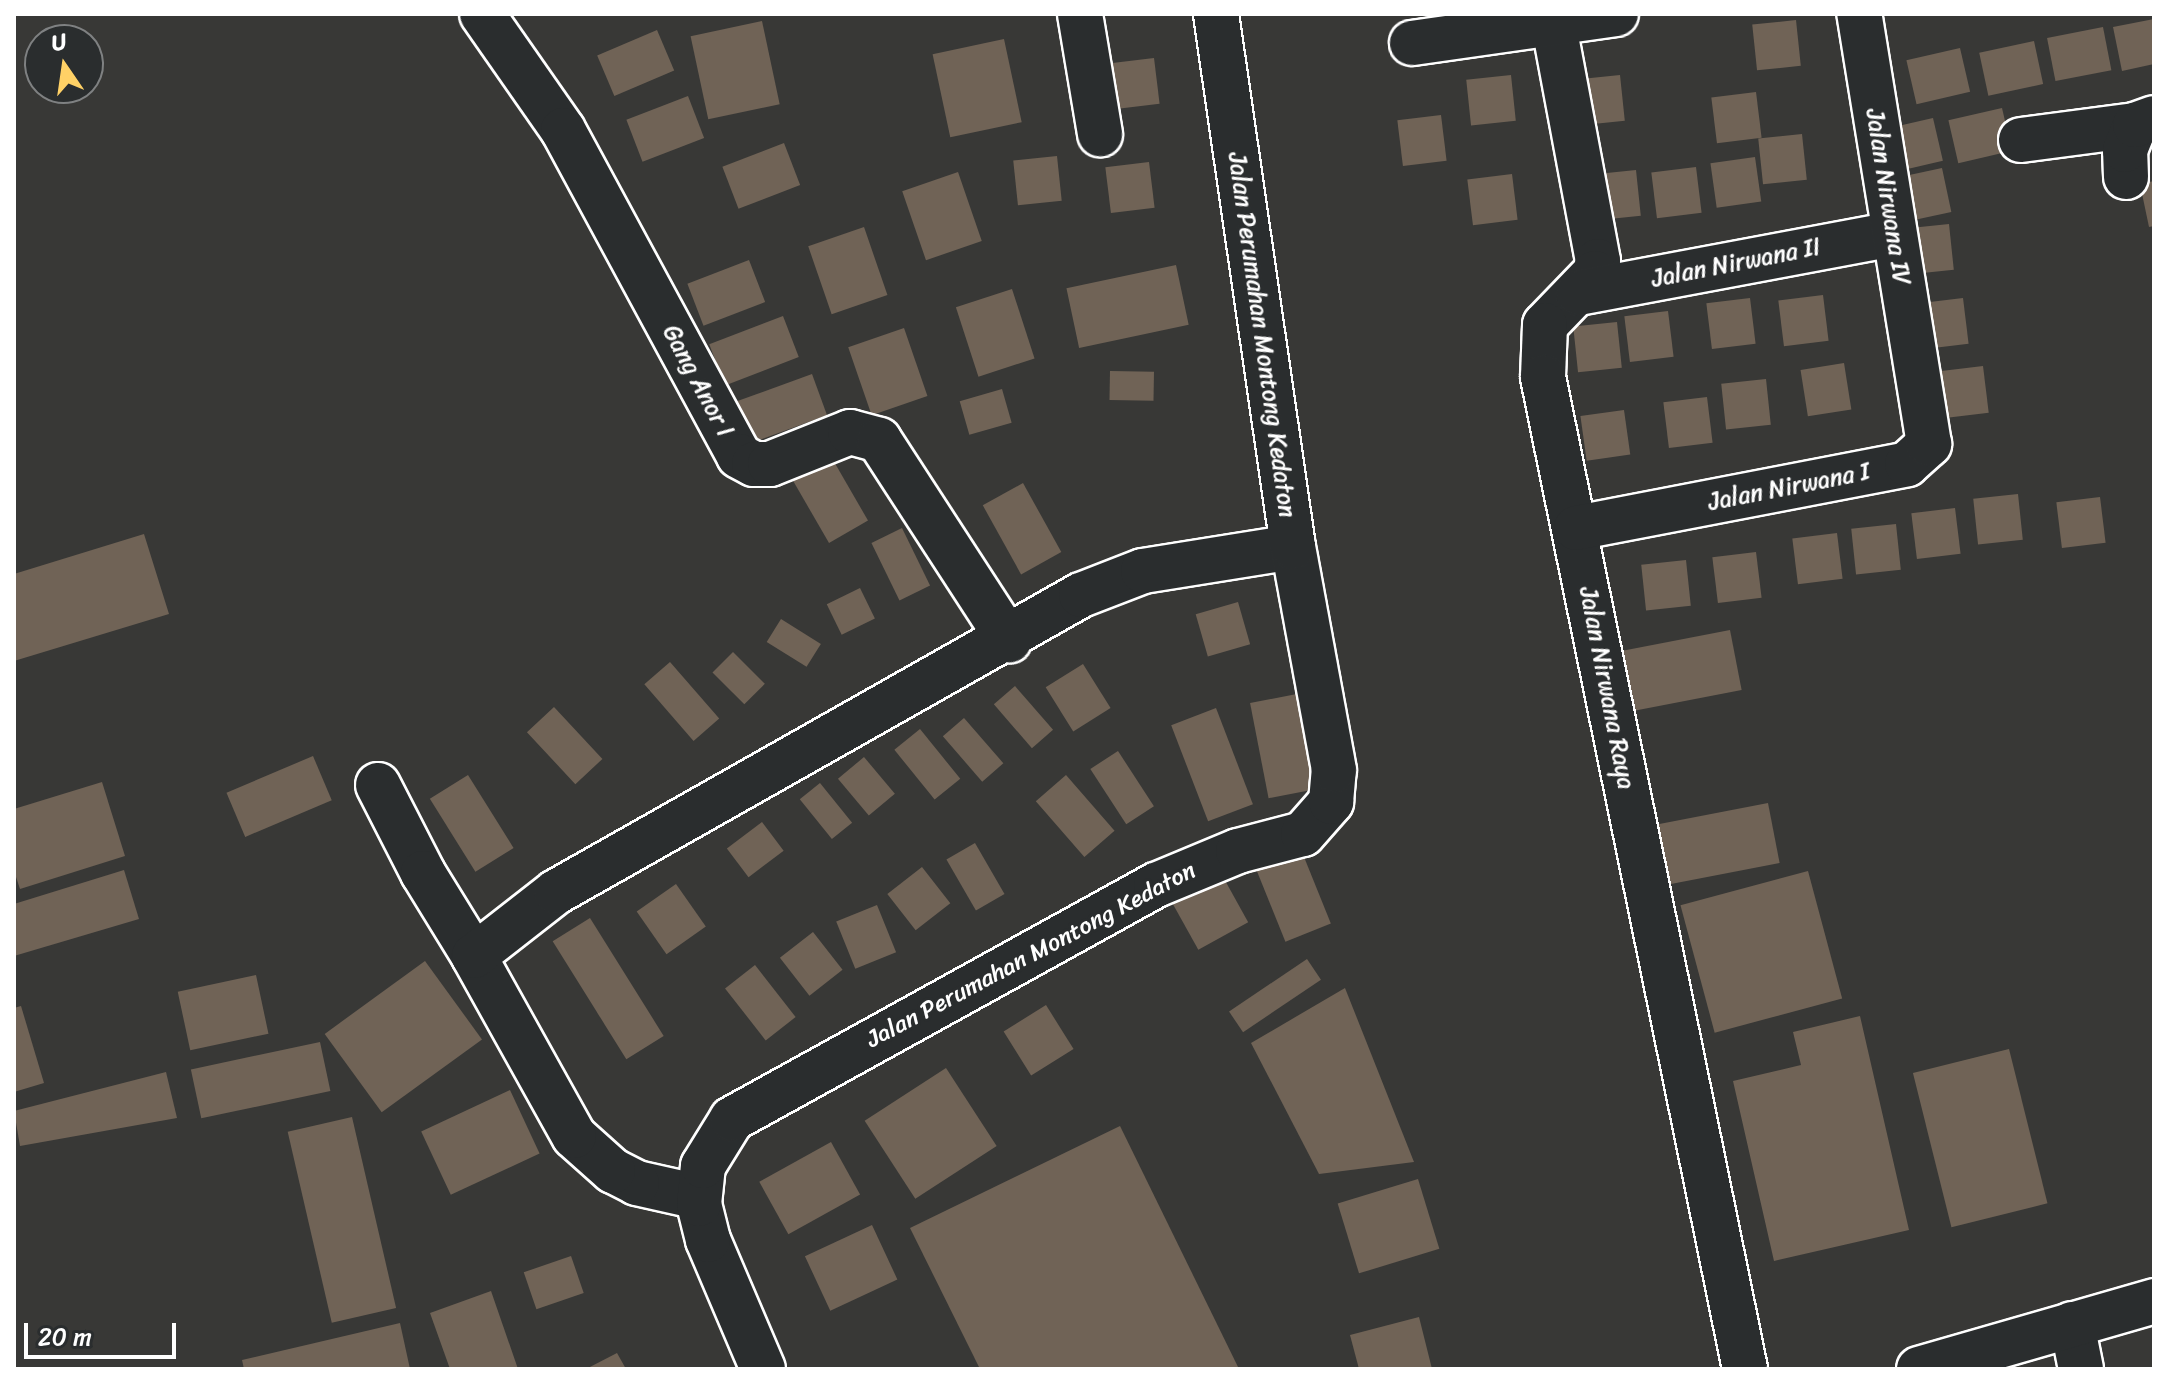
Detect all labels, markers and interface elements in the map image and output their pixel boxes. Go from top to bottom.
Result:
text: U [47,21,70,63]
north arrow [24,24,104,104]
street label: Jalan Nirwana IV [1860,107,1916,287]
street label: Jalan Perumahan Montong Kedaton [1222,149,1302,521]
street label: Jalan Nirwana II [1649,233,1823,293]
street label: Gang Anor I [656,319,740,443]
street label: Jalan Nirwana I [1706,457,1872,517]
street label: Jalan Nirwana Raya [1573,584,1641,792]
street label: Jalan Perumahan Montong Kedaton [860,855,1202,1055]
scale bar [28,1307,180,1357]
text: 20 m [38,1316,92,1358]

